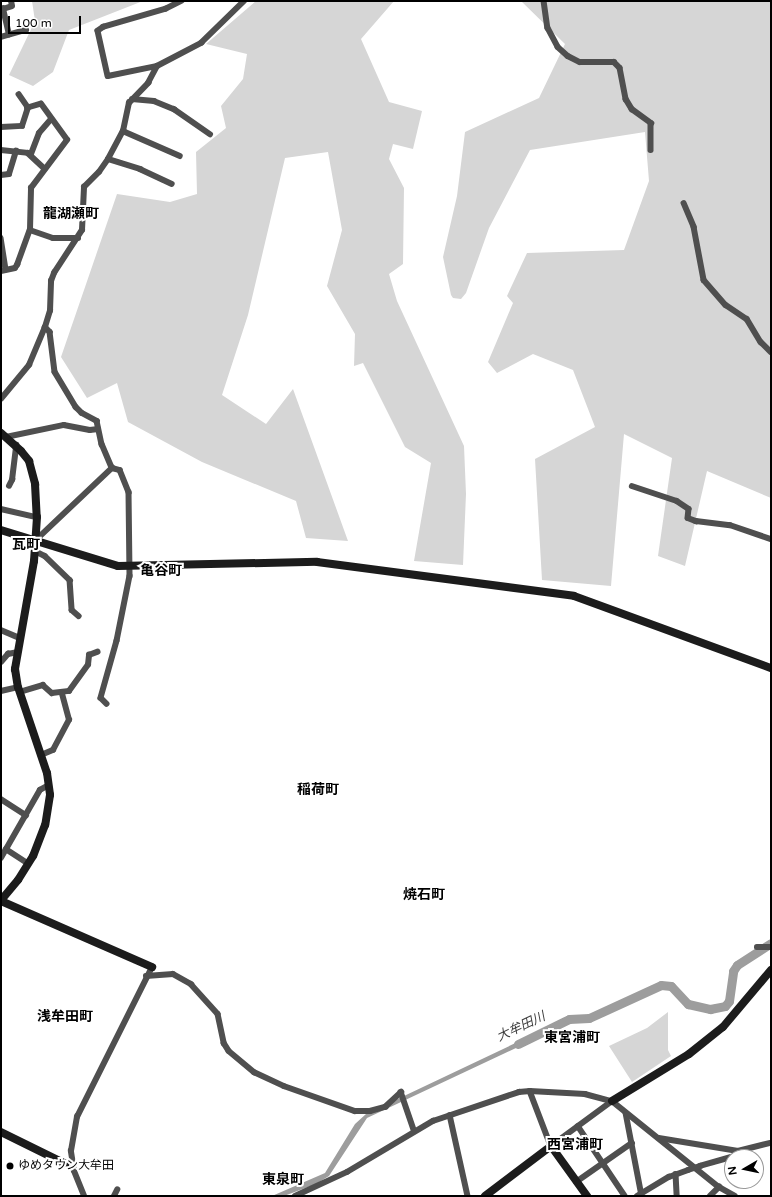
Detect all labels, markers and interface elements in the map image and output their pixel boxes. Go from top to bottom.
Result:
scale bar [10,8,83,34]
text: 100 m [15,16,52,30]
district label: 龍湖瀬町 [43,206,99,222]
district label: 瓦町 [12,537,40,553]
district label: 亀谷町 [140,563,182,579]
district label: 稲荷町 [297,782,339,798]
district label: 焼石町 [403,887,445,903]
district label: 浅牟田町 [37,1009,93,1025]
water label: 大牟田川 [494,1009,548,1045]
district label: 東宮浦町 [544,1030,600,1046]
district label: 西宮浦町 [547,1137,603,1153]
north arrow [724,1149,764,1189]
place label: ゆめタウン大牟田 [18,1159,114,1173]
marker: ゆめタウン大牟田 [5,1161,15,1171]
text: N [726,1165,740,1176]
district label: 東泉町 [262,1172,304,1188]

